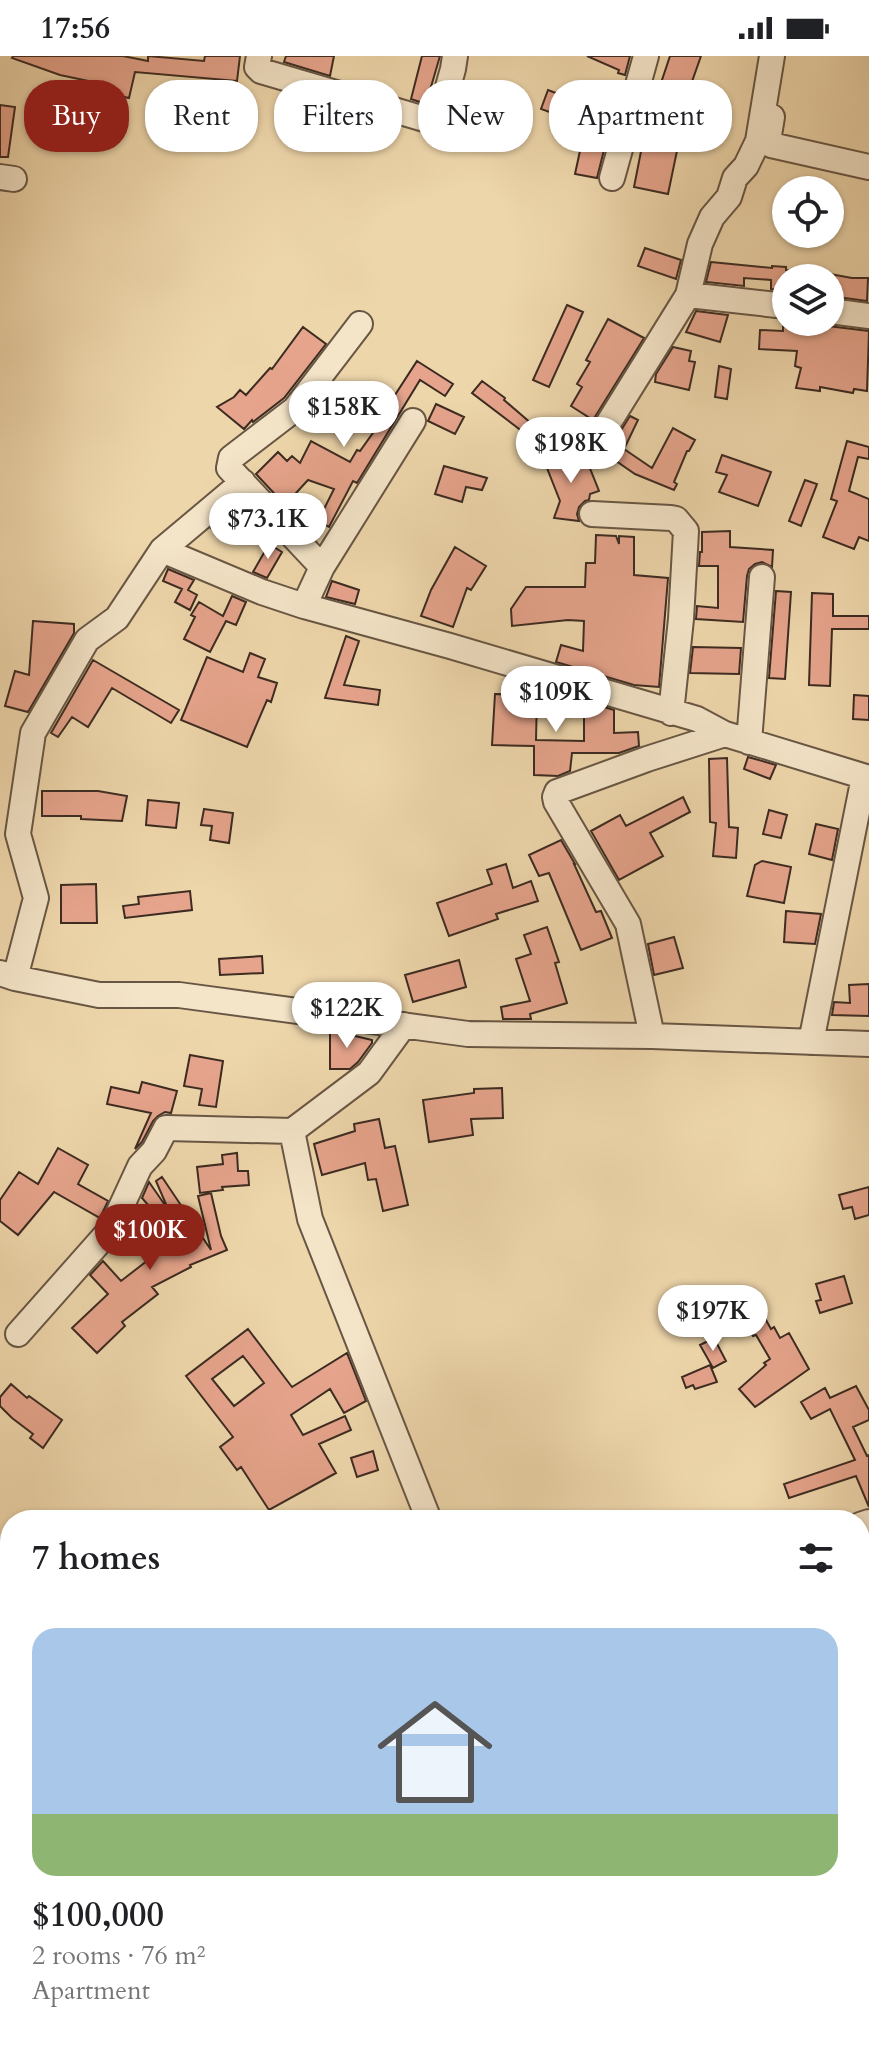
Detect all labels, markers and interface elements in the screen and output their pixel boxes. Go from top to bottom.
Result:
text: 17:56 [40,8,110,49]
chip: Buy [24,80,129,152]
chip: Rent [145,80,258,152]
chip: Filters [274,80,402,152]
chip: New [418,80,533,152]
chip: Apartment [549,80,732,152]
map controls [772,176,844,336]
button: locate [772,176,844,248]
button: layers [772,264,844,336]
pin: $158K [288,381,400,449]
text: $158K [307,389,381,424]
pin: $198K [515,417,627,485]
text: $198K [534,425,608,460]
pin: $73.1K [203,493,333,561]
text: $73.1K [227,501,309,536]
pin: $109K [500,666,612,734]
text: $109K [519,674,593,709]
pin: $122K [291,982,403,1050]
text: $122K [310,990,384,1025]
pin: $100K [94,1204,206,1272]
text: $100K [113,1212,187,1247]
pin: $197K [657,1285,769,1353]
text: $197K [676,1293,750,1328]
text: 7 homes [32,1535,160,1581]
icon: filters [794,1536,838,1580]
icon: home [363,1680,507,1824]
text: $100,000 [32,1892,164,1938]
text: 2 rooms · 76 m² [32,1938,205,1973]
text: Apartment [32,1973,150,2008]

